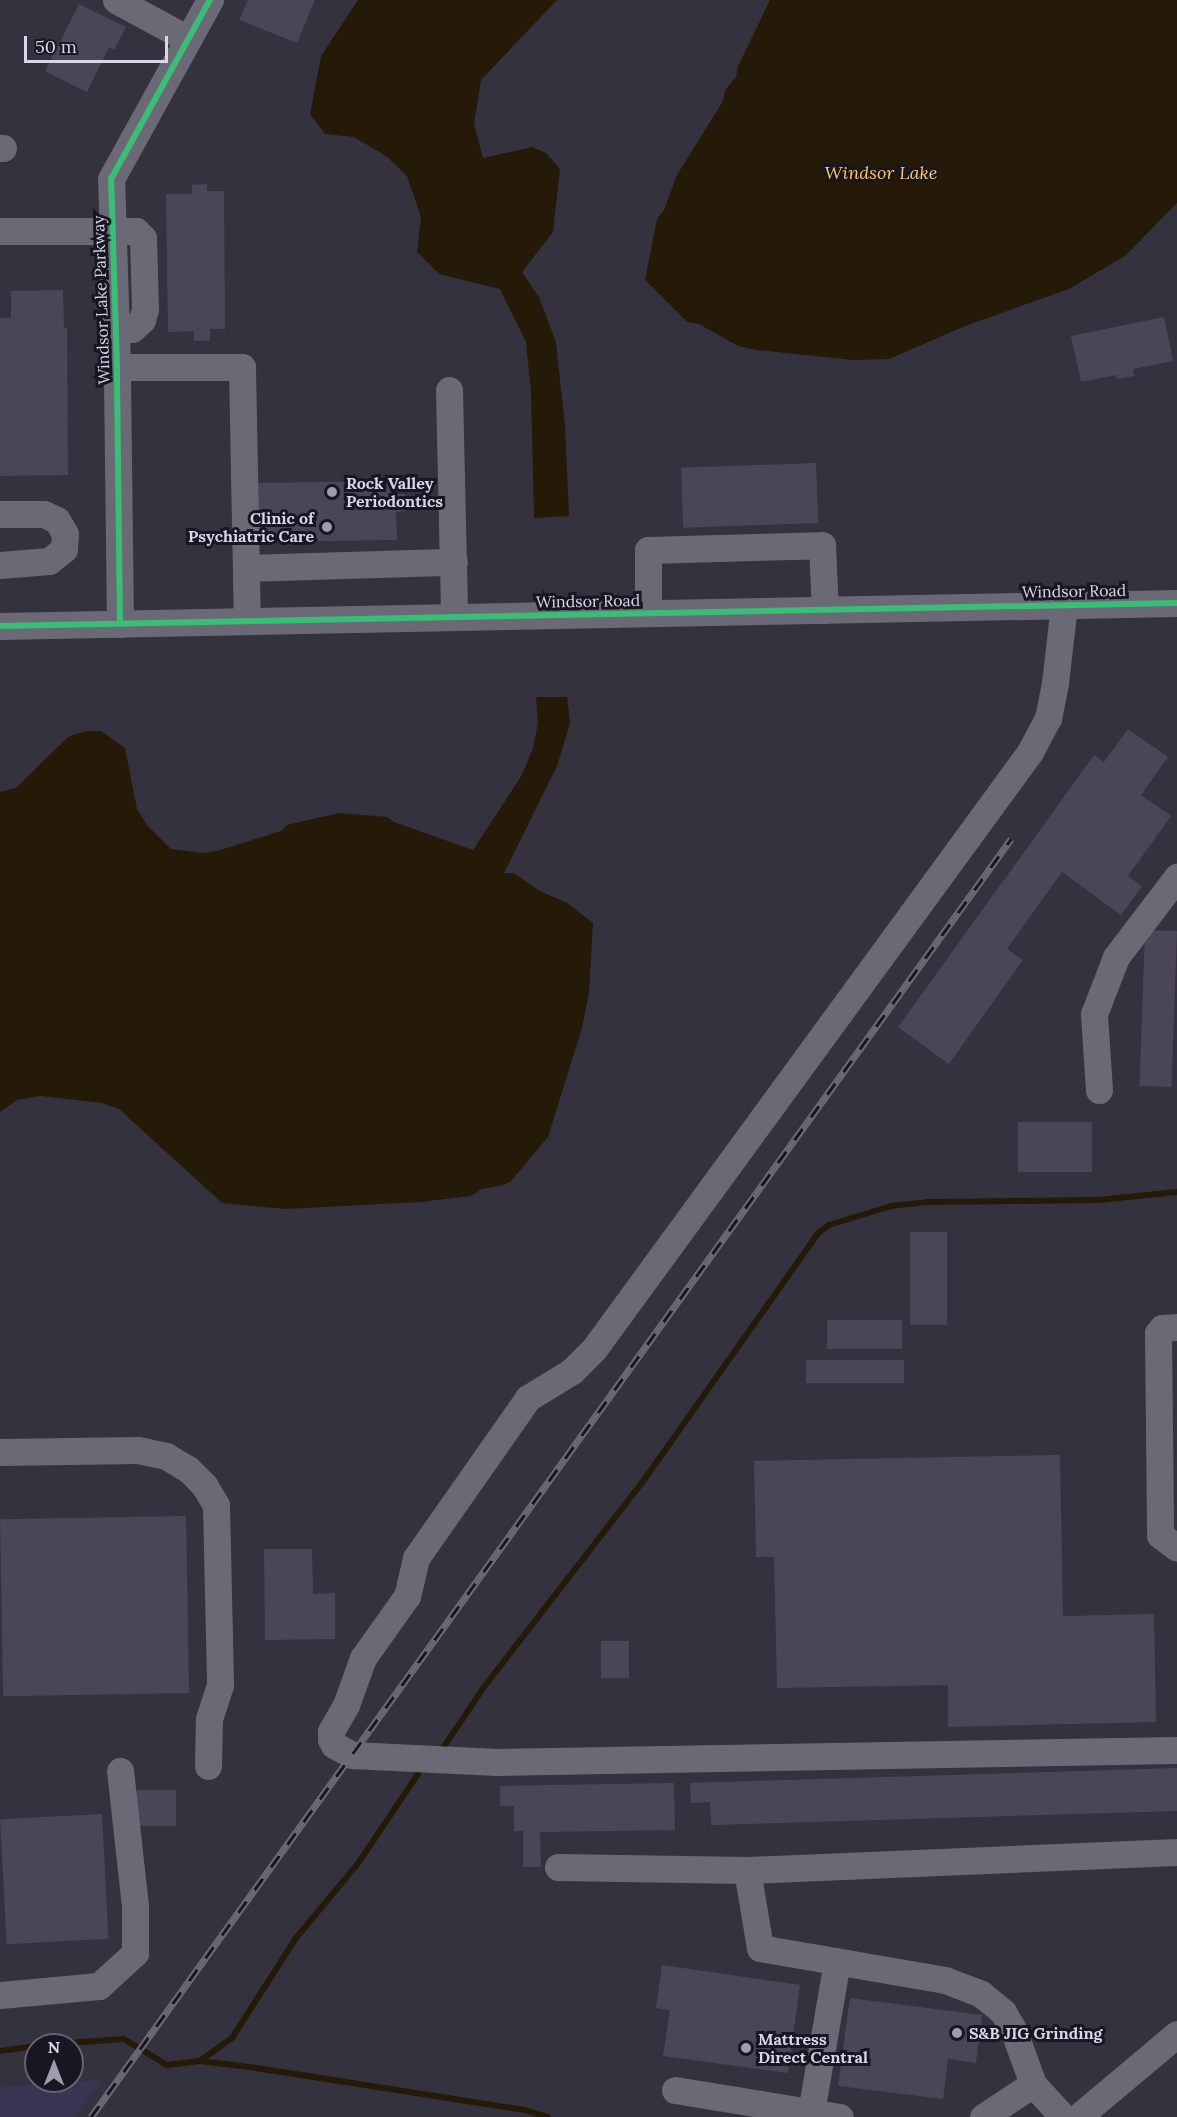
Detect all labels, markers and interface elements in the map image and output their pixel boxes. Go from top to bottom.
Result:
scale bar [27,24,171,62]
text: 50 m [35,35,77,58]
water label: Windsor Lake [825,162,937,184]
street label: Windsor Lake Parkway [88,215,114,385]
place label: Rock Valley Periodontics [346,473,443,511]
marker: Rock Valley Periodontics [323,483,341,501]
place label: Clinic of Psychiatric Care [188,508,314,546]
marker: Clinic of Psychiatric Care [318,518,336,536]
street label: Windsor Road [1022,580,1126,602]
street label: Windsor Road [536,590,640,612]
place label: S&B JIG Grinding [969,2023,1103,2043]
marker: S&B JIG Grinding [950,2026,964,2040]
place label: Mattress Direct Central [758,2029,868,2067]
north arrow [24,2033,84,2093]
text: N [48,2037,60,2057]
marker: Mattress Direct Central [739,2041,753,2055]

